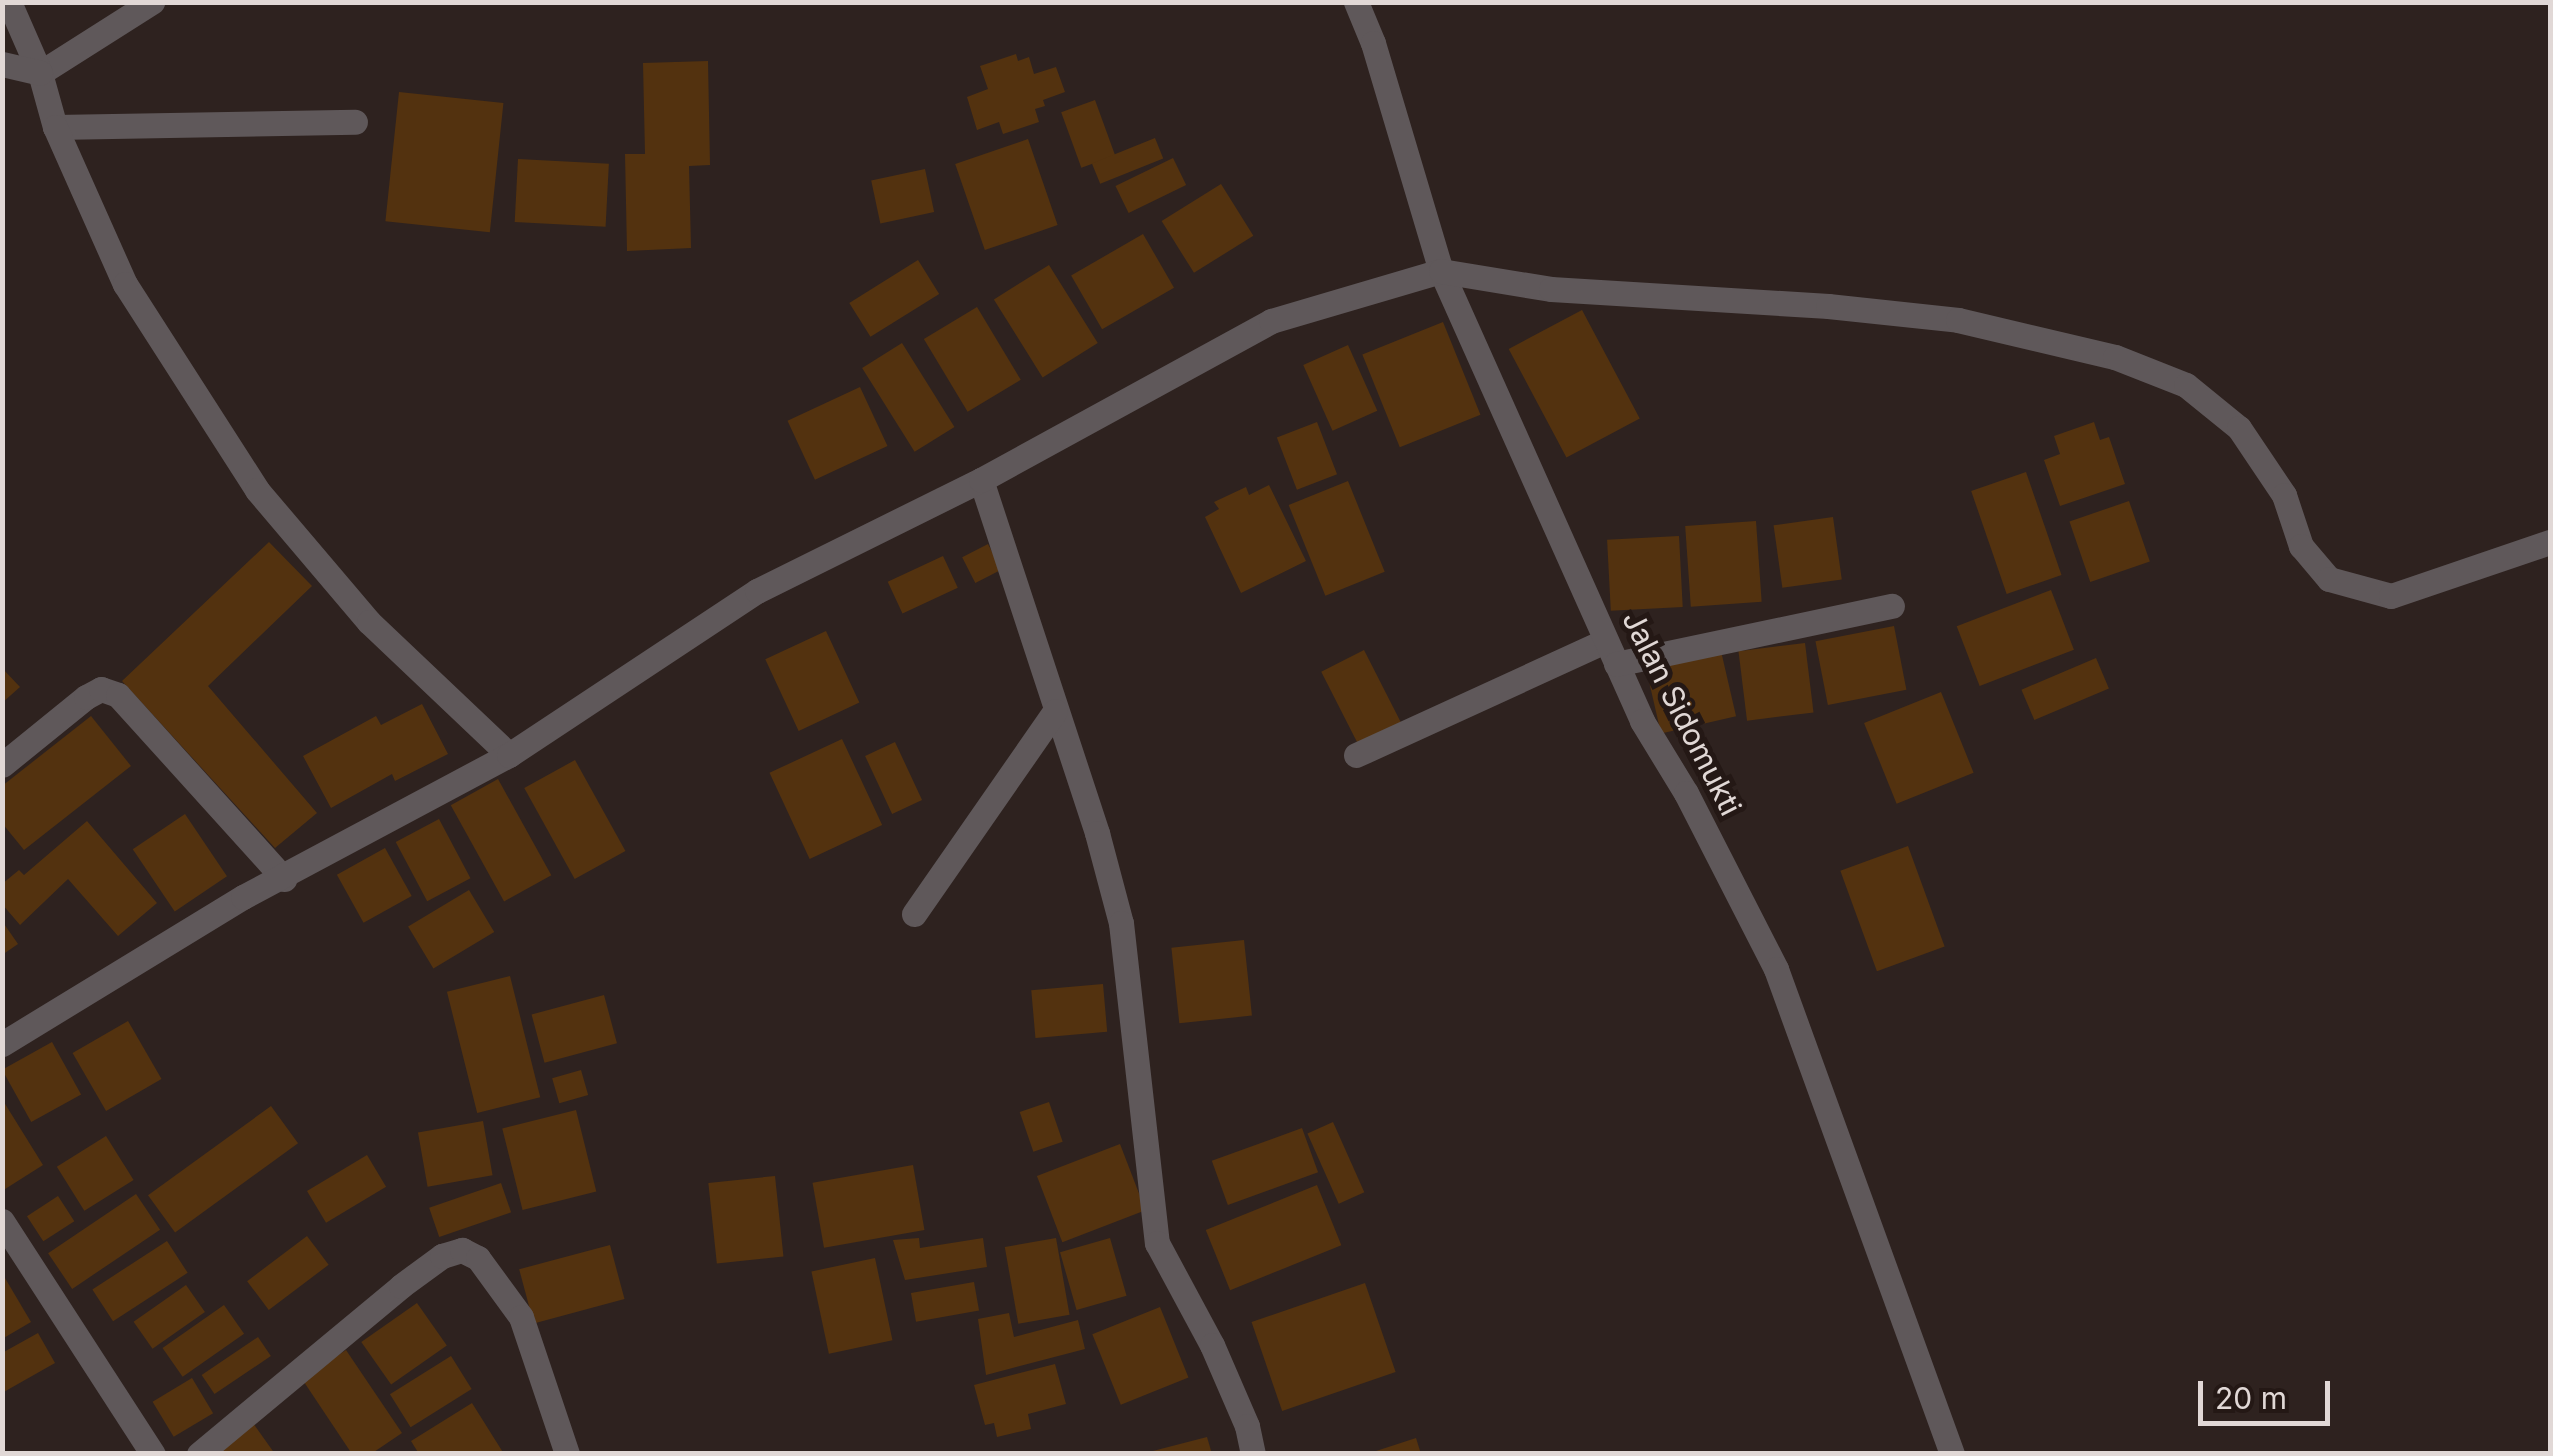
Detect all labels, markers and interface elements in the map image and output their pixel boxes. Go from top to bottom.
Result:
street label: Jalan Sidomukti [1615,605,1749,821]
scale bar [2203,1361,2336,1423]
text: 20 m [2215,1380,2287,1416]

